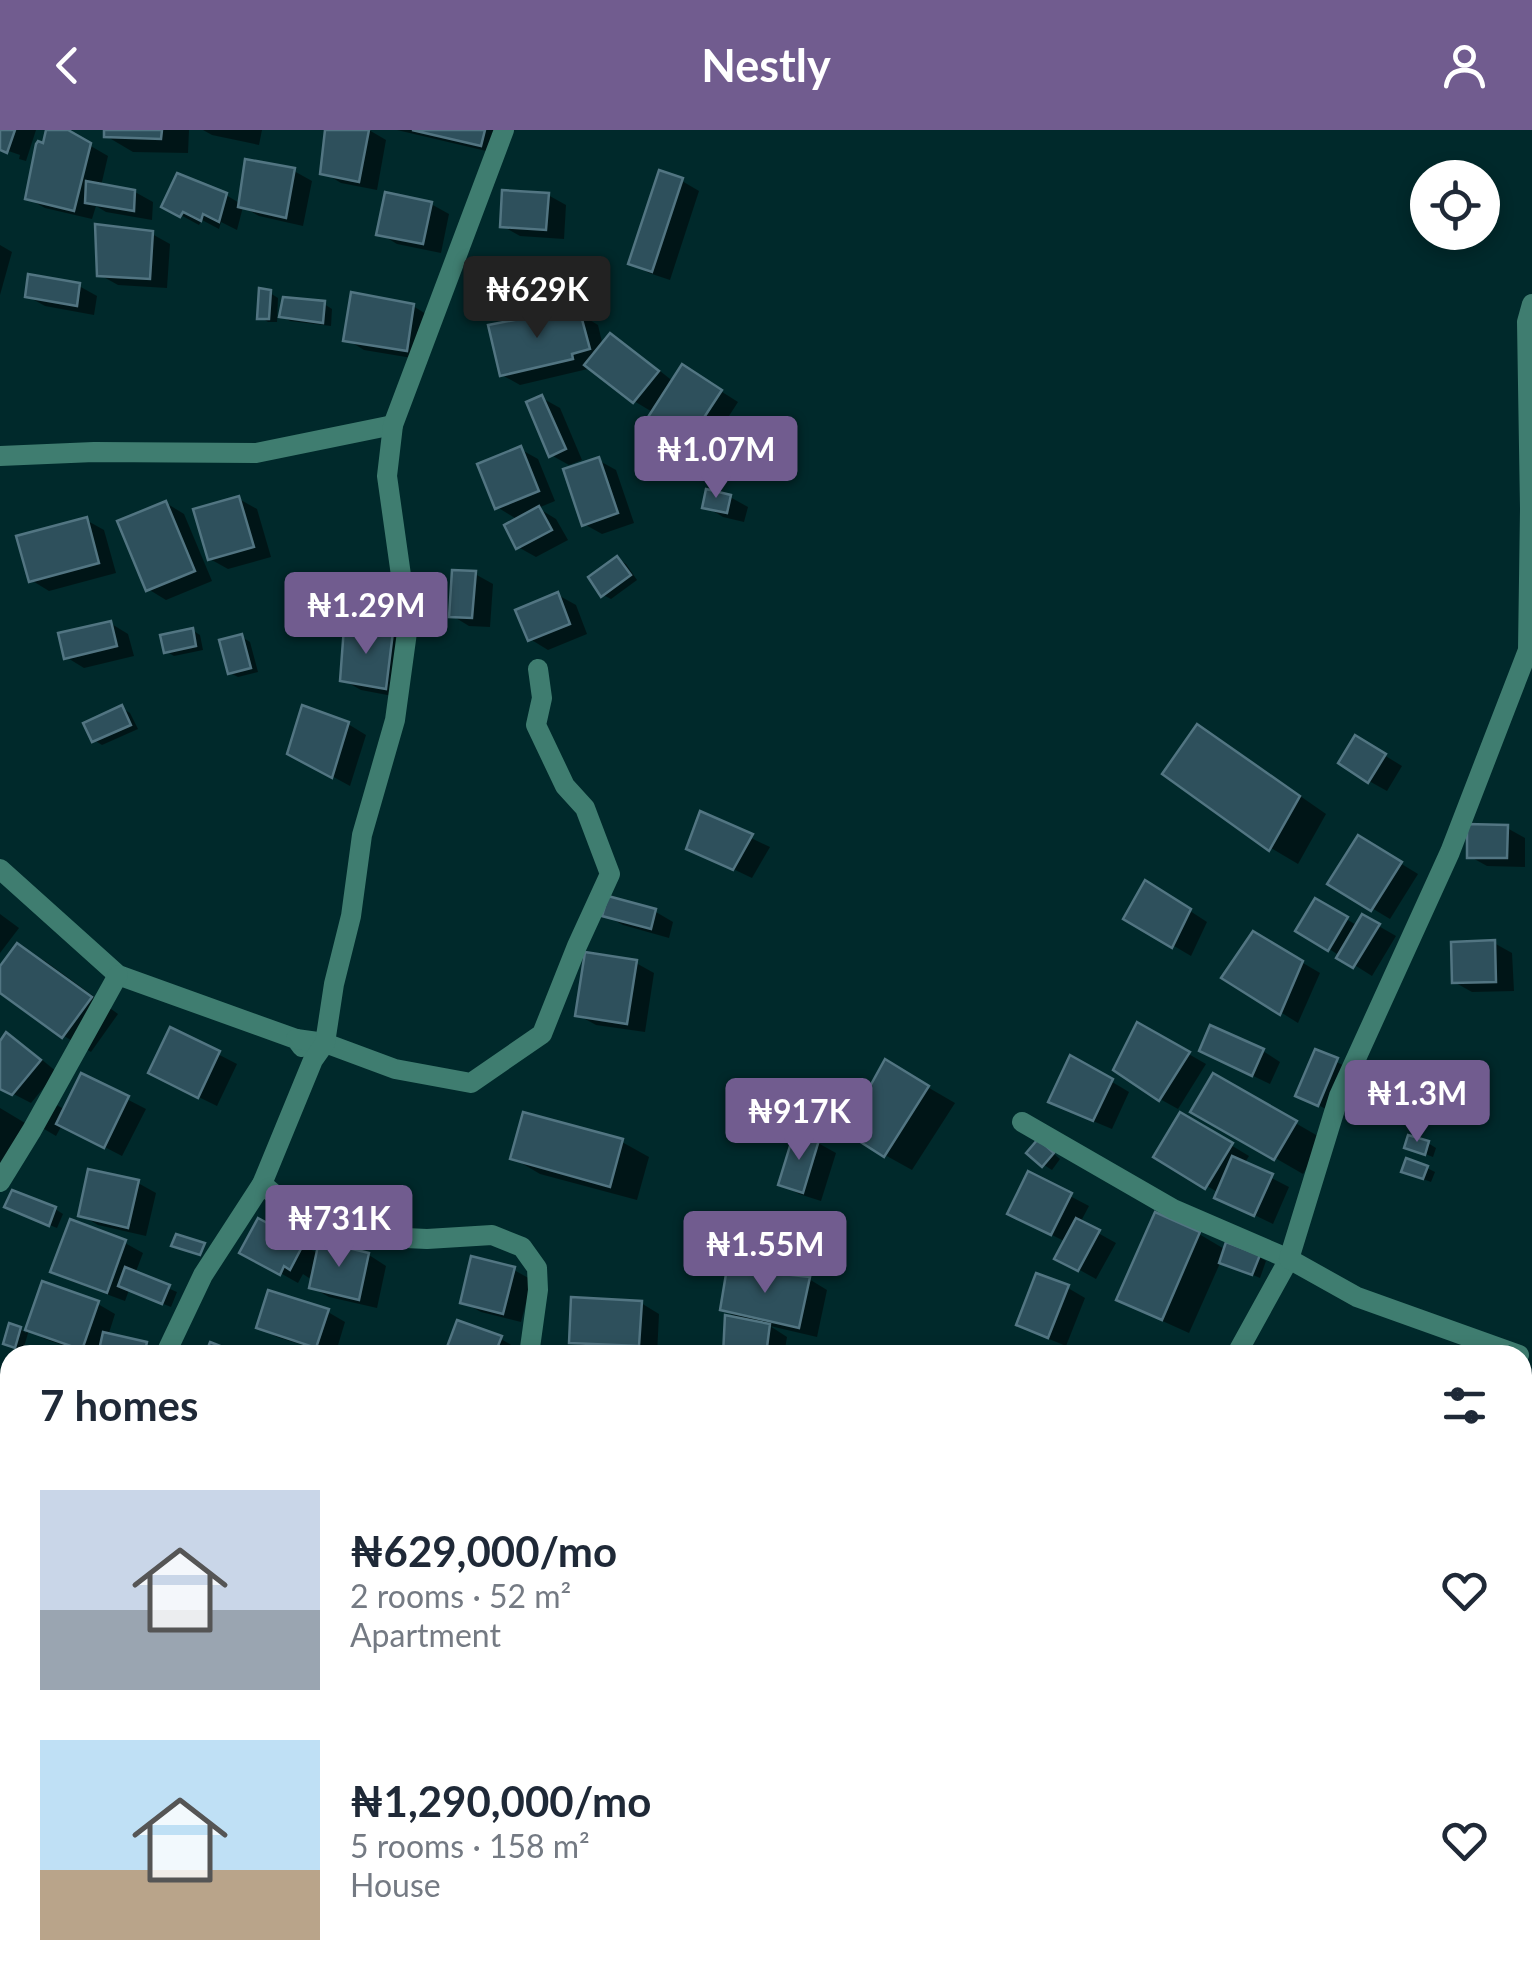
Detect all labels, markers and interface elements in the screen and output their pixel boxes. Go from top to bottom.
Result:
icon: back [40,38,95,93]
text: Nestly [701,38,831,92]
icon: person [1437,38,1492,93]
map controls [1410,160,1500,250]
button: locate [1410,160,1500,250]
pin: ₦629K [467,256,607,341]
text: ₦629K [485,269,589,308]
pin: ₦1.07M [635,416,797,501]
text: ₦1.07M [656,429,776,468]
pin: ₦1.29M [285,572,447,657]
text: ₦1.29M [306,585,426,624]
pin: ₦1.3M [1347,1060,1487,1145]
text: ₦1.3M [1367,1073,1467,1112]
pin: ₦917K [729,1078,869,1163]
text: ₦917K [747,1091,851,1130]
pin: ₦731K [269,1185,409,1270]
text: ₦731K [287,1198,391,1237]
pin: ₦1.55M [684,1211,846,1296]
text: ₦1.55M [705,1224,825,1263]
icon: filters [1437,1378,1492,1433]
text: 7 homes [40,1380,198,1430]
text: ₦629,000/mo [350,1526,617,1576]
icon: home [120,1530,240,1650]
icon: heart [1437,1563,1492,1618]
text: 2 rooms · 52 m² [350,1576,571,1615]
text: Apartment [350,1615,501,1654]
text: ₦1,290,000/mo [350,1776,651,1826]
icon: home [120,1780,240,1900]
icon: heart [1437,1813,1492,1868]
text: 5 rooms · 158 m² [350,1826,590,1865]
text: House [350,1865,441,1904]

